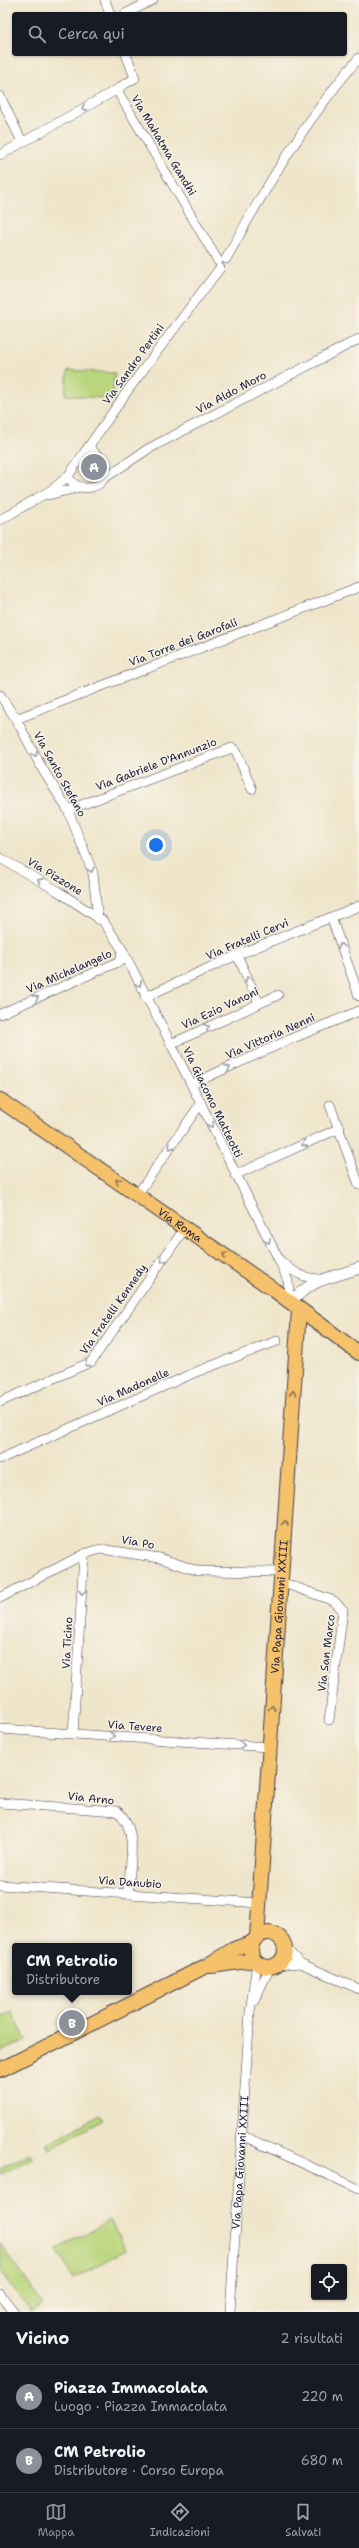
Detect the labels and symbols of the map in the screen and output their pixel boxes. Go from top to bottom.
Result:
street label: Via Mahatma Gandhi [128,92,200,198]
one-way arrow [81,103,88,110]
street label: Via Sandro Pertini [99,321,168,408]
street label: Via Aldo Moro [193,367,269,417]
pin: A [81,452,107,482]
street label: Via Torre dei Garofali [127,615,240,670]
street label: Via Santo Stefano [30,729,89,820]
street label: Via Gabriele D'Annunzio [93,734,219,795]
one-way arrow [30,749,37,757]
your location [146,835,166,855]
street label: Via Pizzone [24,854,85,899]
one-way arrow [86,866,95,873]
one-way arrow [37,878,44,885]
street label: Via Fratelli Cervi [204,915,291,964]
one-way arrow [338,942,346,949]
street label: Via Michelangelo [24,946,115,997]
one-way arrow [245,976,253,984]
one-way arrow [134,980,141,987]
street label: Via Ezio Vanoni [179,984,261,1033]
one-way arrow [31,995,39,1003]
street label: Via Vittoria Nenni [223,1010,317,1063]
one-way arrow [203,1024,210,1032]
street label: Via Giacomo Matteotti [179,1044,246,1160]
one-way arrow [223,1065,231,1073]
one-way arrow [206,1120,214,1128]
one-way arrow [301,1139,308,1147]
one-way arrow [168,1143,176,1150]
one-way arrow [115,1179,122,1186]
street label: Via Roma [154,1204,205,1246]
one-way arrow [264,1237,271,1244]
one-way arrow [222,1253,229,1260]
one-way arrow [161,1255,168,1262]
street label: Via Fratelli Kennedy [76,1261,150,1358]
one-way arrow [84,1359,91,1366]
street label: Via Madonelle [95,1365,172,1410]
one-way arrow [289,1390,297,1396]
one-way arrow [281,1520,290,1526]
street label: Via Po [120,1532,156,1553]
street label: Via Papa Giovanni XXIII [268,1539,292,1674]
one-way arrow [78,1589,87,1596]
street label: Via San Marco [314,1613,339,1693]
street label: Via Ticino [59,1616,76,1669]
one-way arrow [267,1705,276,1711]
street label: Via Tevere [107,1717,163,1736]
one-way arrow [109,1732,115,1741]
one-way arrow [239,1741,245,1750]
street label: Via Arno [67,1789,115,1808]
street label: Via Danubio [98,1873,163,1892]
pin: B [59,2008,85,2038]
street label: Via Papa Giovanni XXIII [229,2095,252,2230]

